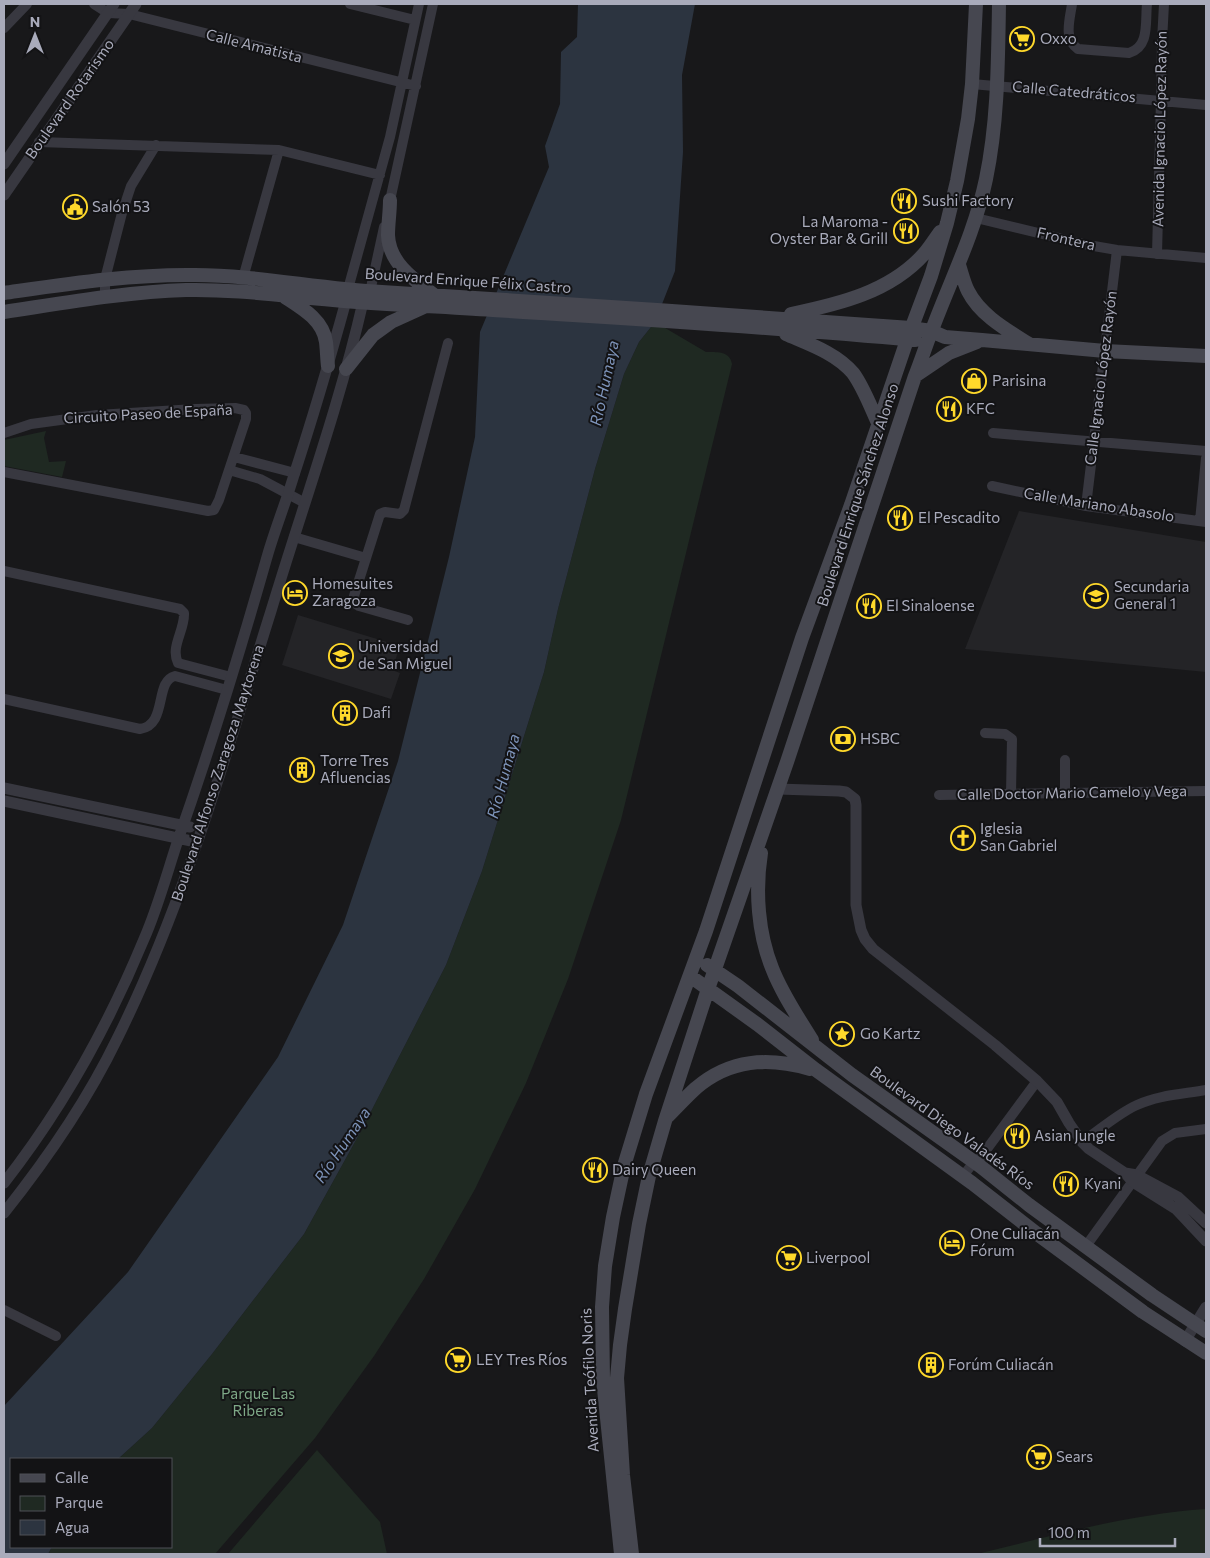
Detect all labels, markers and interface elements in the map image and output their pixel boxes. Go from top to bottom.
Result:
north arrow [10,10,60,60]
text: N [30,13,40,30]
street label: Calle Amatista [204,24,304,66]
supermarket icon: Oxxo [1009,26,1035,52]
place label: Oxxo [1040,29,1077,47]
street label: Avenida Ignacio López Rayón [1148,31,1170,227]
street label: Boulevard Rotarismo [21,35,117,162]
street label: Calle Catedráticos [1012,77,1137,105]
restaurant icon: Sushi Factory [891,188,917,214]
place label: Sushi Factory [922,191,1014,209]
public building icon: Salón 53 [62,194,88,220]
place label: Salón 53 [92,197,150,215]
place label: La Maroma - Oyster Bar & Grill [770,212,888,247]
restaurant icon: La Maroma - Oyster Bar & Grill [893,218,919,244]
street label: Frontera [1035,223,1097,253]
street label: Boulevard Enrique Félix Castro [364,264,572,296]
street label: Calle Ignacio López Rayón [1080,290,1120,466]
water label: Río Humaya [585,338,622,427]
shop icon: Parisina [961,368,987,394]
place label: Parisina [992,371,1046,389]
street label: Boulevard Enrique Sánchez Alonso [812,381,902,608]
restaurant icon: KFC [936,396,962,422]
place label: KFC [966,399,995,417]
street label: Circuito Paseo de España [63,400,233,426]
street label: Calle Mariano Abasolo [1023,483,1176,525]
restaurant icon: El Pescadito [887,505,913,531]
place label: El Pescadito [918,508,1000,526]
place label: Homesuites Zaragoza [312,574,393,609]
place label: Secundaria General 1 [1114,577,1189,612]
hotel icon: Homesuites Zaragoza [282,580,308,606]
school or university icon: Secundaria General 1 [1083,583,1109,609]
restaurant icon: El Sinaloense [856,593,882,619]
place label: El Sinaloense [886,596,975,614]
place label: Universidad de San Miguel [358,637,452,672]
street label: Boulevard Alfonso Zaragoza Maytorena [167,642,267,903]
school or university icon: Universidad de San Miguel [328,643,354,669]
building icon: Dafi [332,700,358,726]
place label: Dafi [362,703,391,721]
bank icon: HSBC [830,726,856,752]
place label: HSBC [860,729,900,747]
water label: Río Humaya [482,731,523,820]
place label: Torre Tres Afluencias [320,751,391,786]
building icon: Torre Tres Afluencias [289,757,315,783]
street label: Calle Doctor Mario Camelo y Vega [957,781,1187,803]
place label: Iglesia San Gabriel [980,819,1057,854]
church icon: Iglesia San Gabriel [950,825,976,851]
place icon: Go Kartz [829,1021,855,1047]
place label: Go Kartz [860,1024,920,1042]
street label: Boulevard Diego Valadés Ríos [867,1062,1038,1193]
water label: Río Humaya [309,1103,374,1186]
restaurant icon: Asian Jungle [1004,1123,1030,1149]
place label: Asian Jungle [1034,1126,1116,1144]
restaurant icon: Dairy Queen [582,1157,608,1183]
place label: Dairy Queen [612,1160,696,1178]
restaurant icon: Kyani [1053,1171,1079,1197]
place label: Kyani [1084,1174,1121,1192]
place label: One Culiacán Fórum [970,1224,1060,1259]
hotel icon: One Culiacán Fórum [939,1230,965,1256]
supermarket icon: Liverpool [776,1245,802,1271]
place label: Liverpool [806,1248,870,1266]
street label: Avenida Teófilo Noris [576,1307,602,1453]
supermarket icon: LEY Tres Ríos [445,1347,471,1373]
place label: LEY Tres Ríos [476,1350,568,1368]
building icon: Forúm Culiacán [918,1352,944,1378]
place label: Forúm Culiacán [948,1355,1054,1373]
park label: Parque Las Riberas [221,1384,295,1419]
supermarket icon: Sears [1026,1444,1052,1470]
place label: Sears [1056,1447,1093,1465]
legend [10,1458,172,1548]
text: Calle [55,1468,89,1486]
text: Parque [55,1493,103,1511]
scale bar [1040,1516,1175,1548]
text: Agua [55,1518,89,1536]
text: 100 m [1048,1523,1090,1541]

